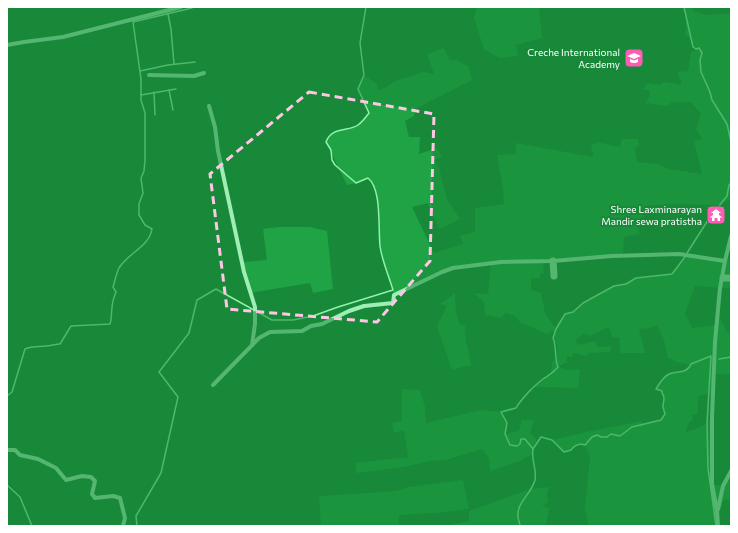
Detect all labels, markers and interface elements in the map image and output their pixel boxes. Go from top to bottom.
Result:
place label: Creche International Academy [527,46,620,70]
school or university icon: Creche International Academy [623,47,645,69]
place label: Shree Laxminarayan Mandir sewa pratistha [601,203,702,227]
temple icon: Shree Laxminarayan Mandir sewa pratistha [705,204,727,226]

